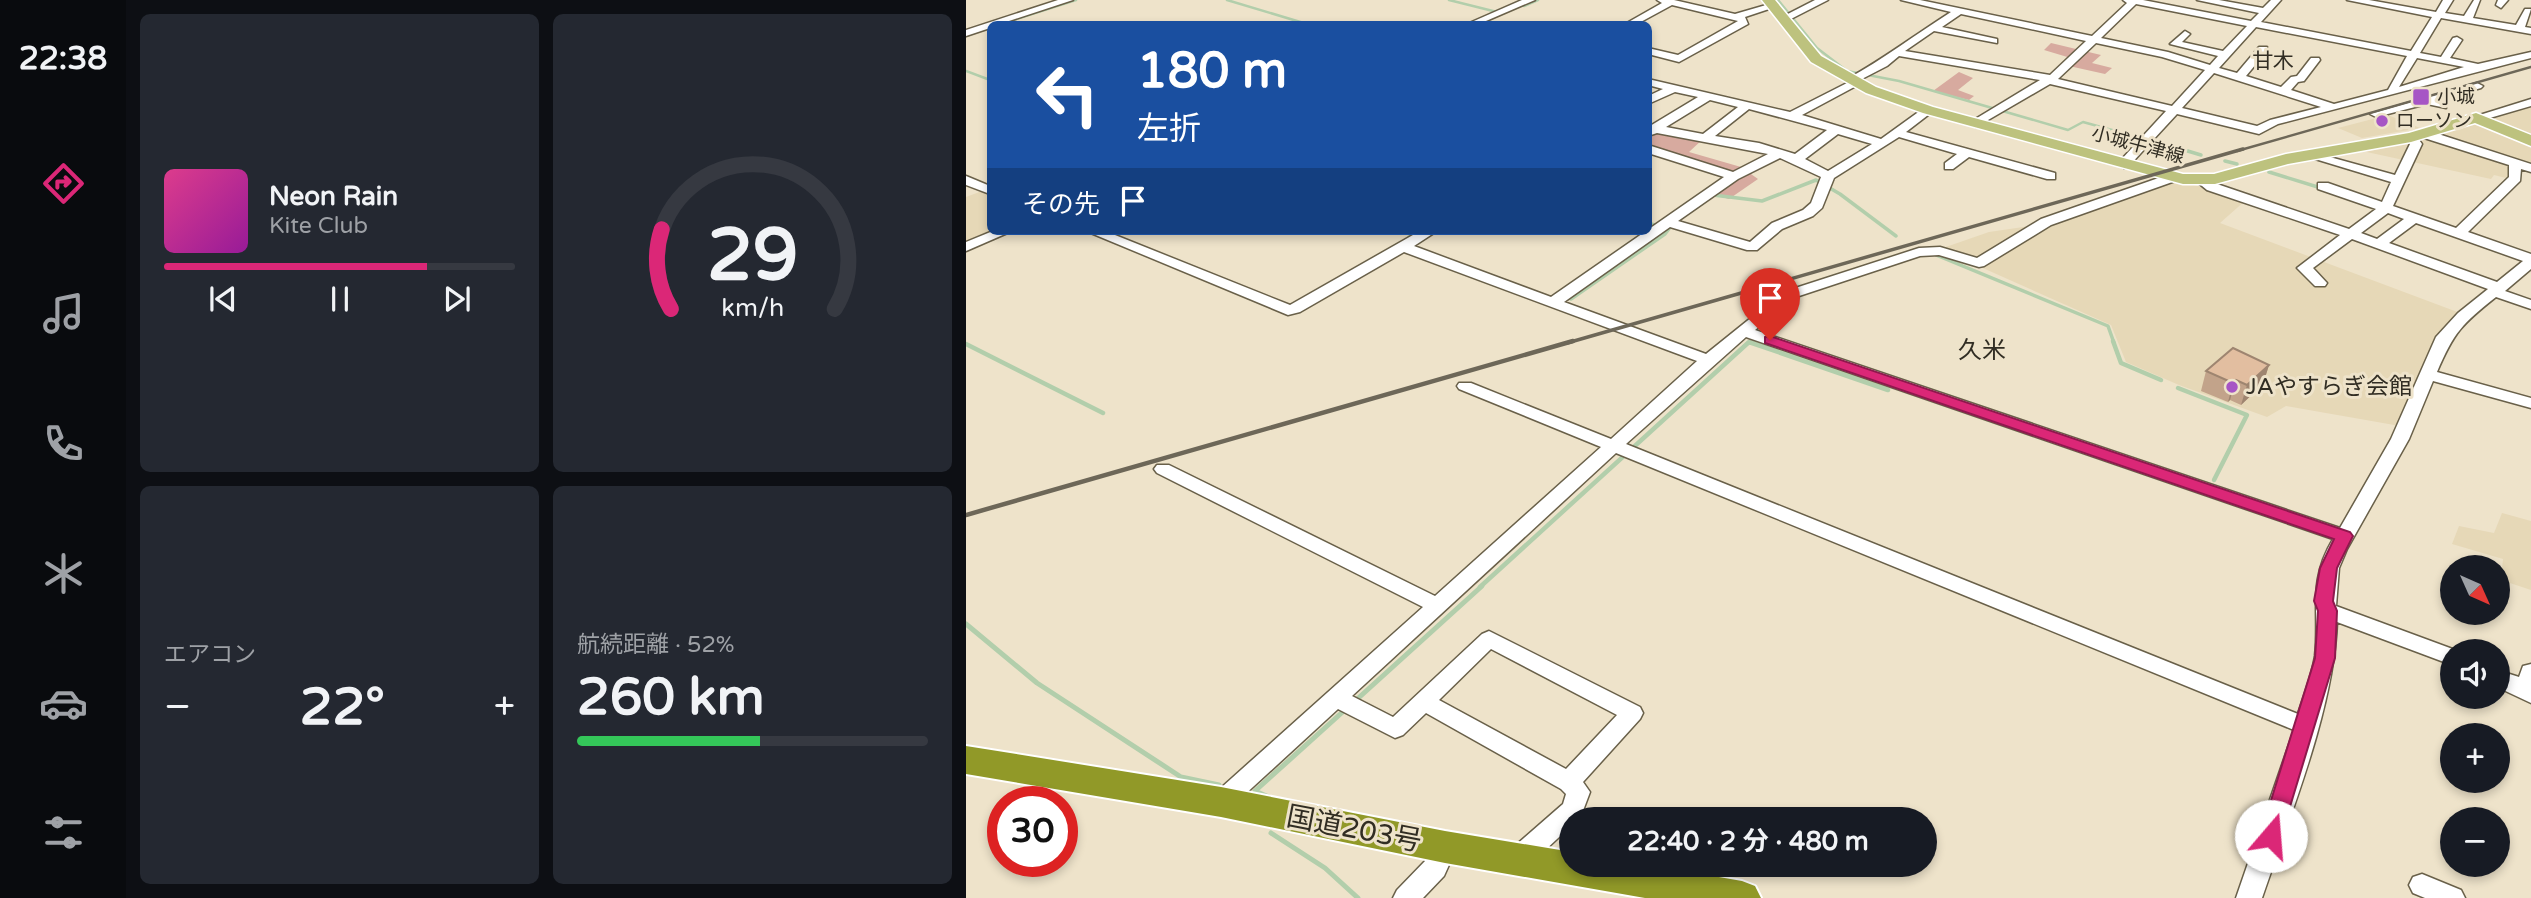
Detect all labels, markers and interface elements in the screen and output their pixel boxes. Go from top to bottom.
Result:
text: 22:38 [19,40,107,78]
text: 180 m [1137,42,1287,101]
icon: left [1022,49,1113,140]
district label: 甘木 [2252,49,2294,74]
place label: 小城 [2437,86,2475,108]
marker: 小城 [2411,87,2431,107]
text: 左折 [1137,110,1201,148]
place label: ローソン [2396,110,2472,132]
marker: ローソン [2374,113,2390,129]
street label: 小城牛津線 [2089,122,2187,168]
icon: directions [39,159,88,208]
text: Neon Rain [269,181,398,212]
icon: arrive [1114,182,1152,220]
text: その先 [1022,189,1100,220]
text: Kite Club [269,212,368,240]
text: 29 [707,213,798,301]
pin [1740,268,1800,340]
icon: arrive [1751,279,1789,317]
icon: previous [204,280,242,318]
icon: pause [321,280,359,318]
icon: next [438,280,476,318]
icon: music [39,289,88,338]
text: km/h [721,293,784,323]
district label: 久米 [1958,336,2006,365]
place label: JAやすらぎ会館 [2246,373,2412,401]
marker: JAやすらぎ会館 [2224,379,2240,395]
icon: phone [39,419,88,468]
icon: climate [39,549,88,598]
north arrow [2440,555,2510,625]
map controls [2440,555,2510,877]
text: 航続距離 · 52% [577,631,735,659]
button: sound [2440,639,2510,709]
text: エアコン [164,641,256,669]
text: 260 km [577,666,765,729]
text: 22° [300,676,385,739]
icon: car [39,679,88,728]
text: − [164,684,191,730]
text: + [494,684,515,730]
button: + [2440,723,2510,793]
speed limit sign: 30 [987,786,1078,877]
street label: 国道203号 [1284,799,1424,859]
position arrow [2234,799,2308,873]
button: − [2440,807,2510,877]
icon: filters [39,808,88,857]
text: 22:40 · 2 分 · 480 m [1627,826,1869,857]

